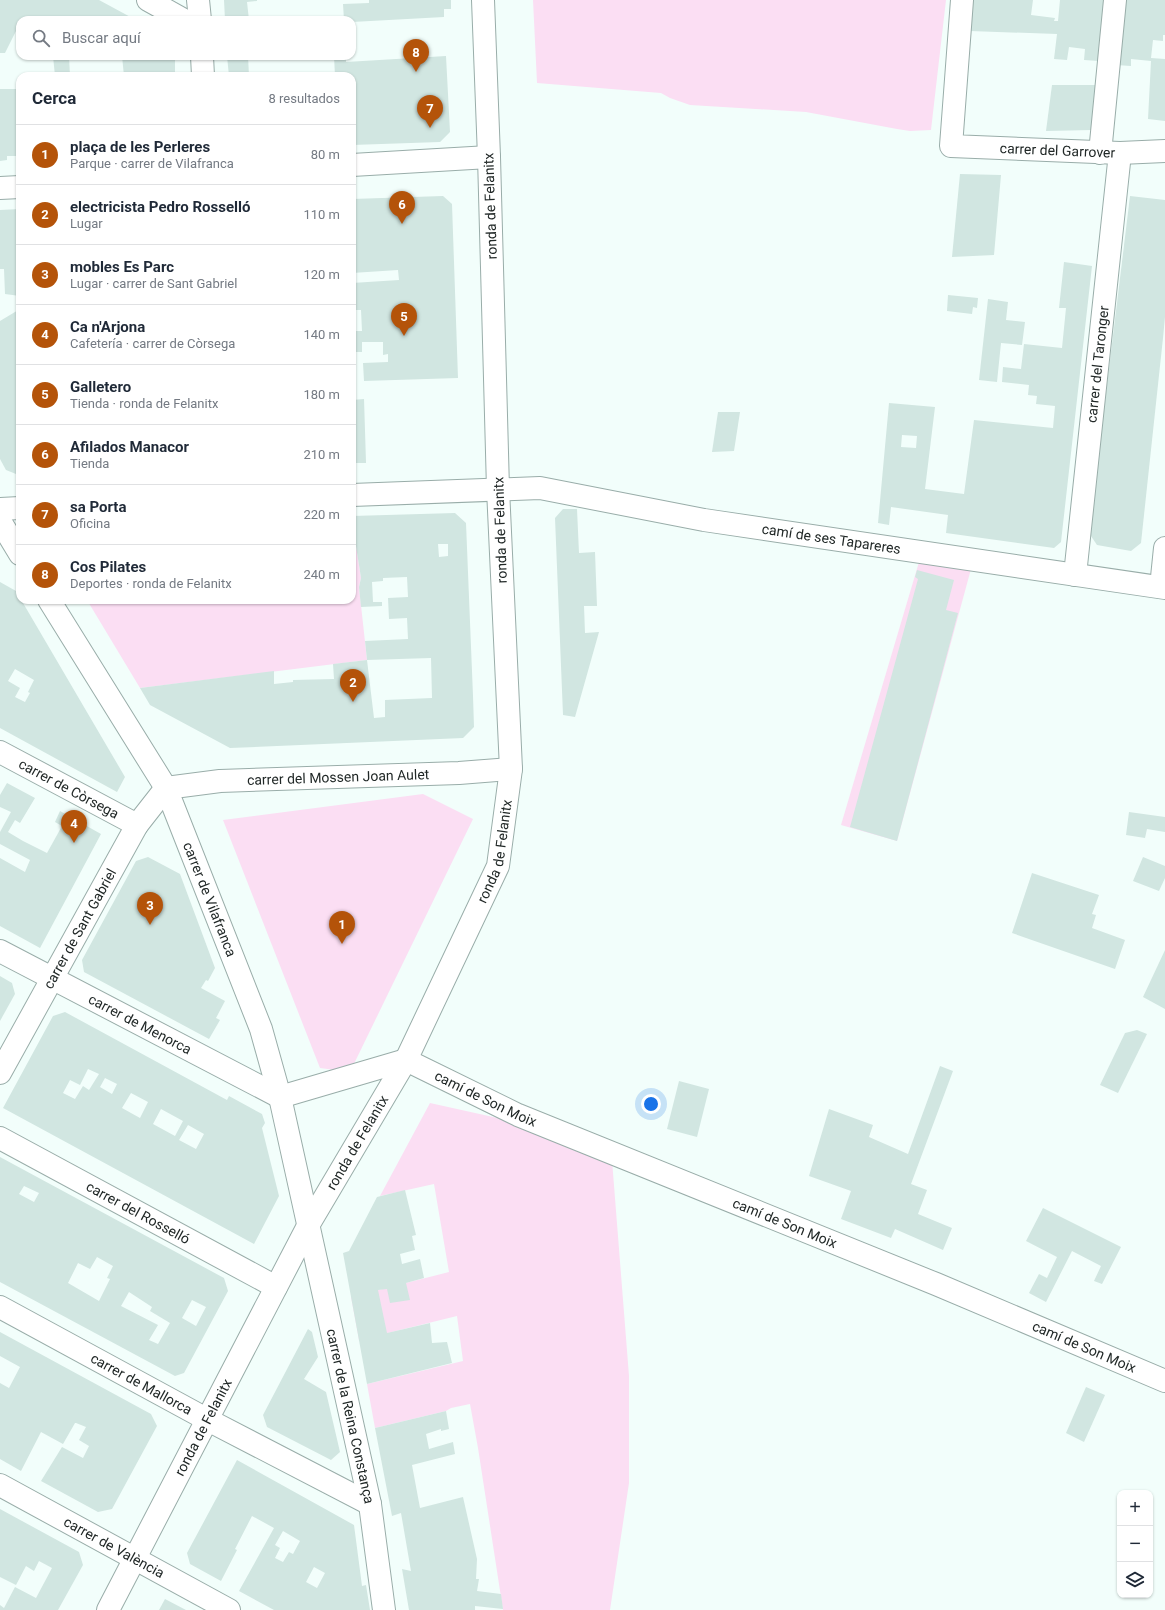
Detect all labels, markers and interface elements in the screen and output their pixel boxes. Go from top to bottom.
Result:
search box [16,16,356,60]
icon: search [30,27,52,49]
text: Buscar aquí [62,29,141,47]
pin: 8 [403,39,429,72]
text: Cerca [32,88,76,108]
text: 8 resultados [268,91,340,106]
pin: 7 [417,95,443,128]
text: plaça de les Perleres [70,138,210,156]
street label: carrer del Garrover [999,140,1116,161]
text: 1 [41,147,49,162]
text: 80 m [311,147,340,162]
street label: ronda de Felanitx [480,152,500,260]
text: Parque · carrer de Vilafranca [70,156,234,171]
pin: 6 [389,191,415,224]
text: electricista Pedro Rosselló [70,198,250,216]
text: 2 [41,207,49,222]
text: 110 m [303,207,340,222]
text: Lugar [70,216,103,231]
text: mobles Es Parc [70,258,174,276]
text: 3 [41,267,49,282]
text: 120 m [303,267,340,282]
text: Lugar · carrer de Sant Gabriel [70,276,237,291]
pin: 5 [391,303,417,336]
street label: carrer del Taronger [1083,305,1112,423]
text: Ca n'Arjona [70,318,145,336]
text: 4 [41,327,49,342]
text: 140 m [303,327,340,342]
text: Cafetería · carrer de Còrsega [70,336,235,351]
text: Galletero [70,378,131,396]
text: 5 [41,387,49,402]
text: 180 m [303,387,340,402]
text: Tienda · ronda de Felanitx [70,396,218,411]
text: Afilados Manacor [70,438,189,456]
text: 6 [41,447,49,462]
text: 210 m [303,447,340,462]
text: Tienda [70,456,109,471]
street label: ronda de Felanitx [490,476,510,584]
text: sa Porta [70,498,126,516]
text: 7 [41,507,49,522]
text: 220 m [303,507,340,522]
text: Oficina [70,516,110,531]
street label: camí de ses Tapareres [761,521,902,557]
text: Cos Pilates [70,558,146,576]
text: 8 [41,567,49,582]
text: 240 m [303,567,340,582]
text: Deportes · ronda de Felanitx [70,576,232,591]
pin: 2 [340,669,366,702]
street label: carrer de Còrsega [16,756,122,822]
street label: carrer del Mossen Joan Aulet [247,766,430,788]
street label: ronda de Felanitx [474,798,515,905]
pin: 4 [61,810,87,843]
street label: carrer de Vilafranca [180,840,240,959]
street label: carrer de Sant Gabriel [40,866,119,991]
pin: 3 [137,892,163,925]
pin: 1 [329,911,355,944]
street label: carrer de Menorca [86,991,194,1057]
street label: camí de Son Moix [432,1067,539,1130]
street label: ronda de Felanitx [323,1092,391,1192]
your location [641,1094,661,1114]
street label: carrer del Rosselló [84,1178,193,1247]
street label: camí de Son Moix [730,1195,839,1251]
street label: camí de Son Moix [1030,1318,1139,1376]
street label: carrer de la Reina Constança [323,1327,378,1505]
street label: carrer de Mallorca [88,1350,195,1418]
street label: ronda de Felanitx [171,1376,235,1478]
map controls [1117,1490,1153,1598]
button: + [1117,1490,1153,1526]
street label: carrer de València [61,1513,167,1581]
button: − [1117,1526,1153,1562]
button: layers [1117,1562,1153,1598]

